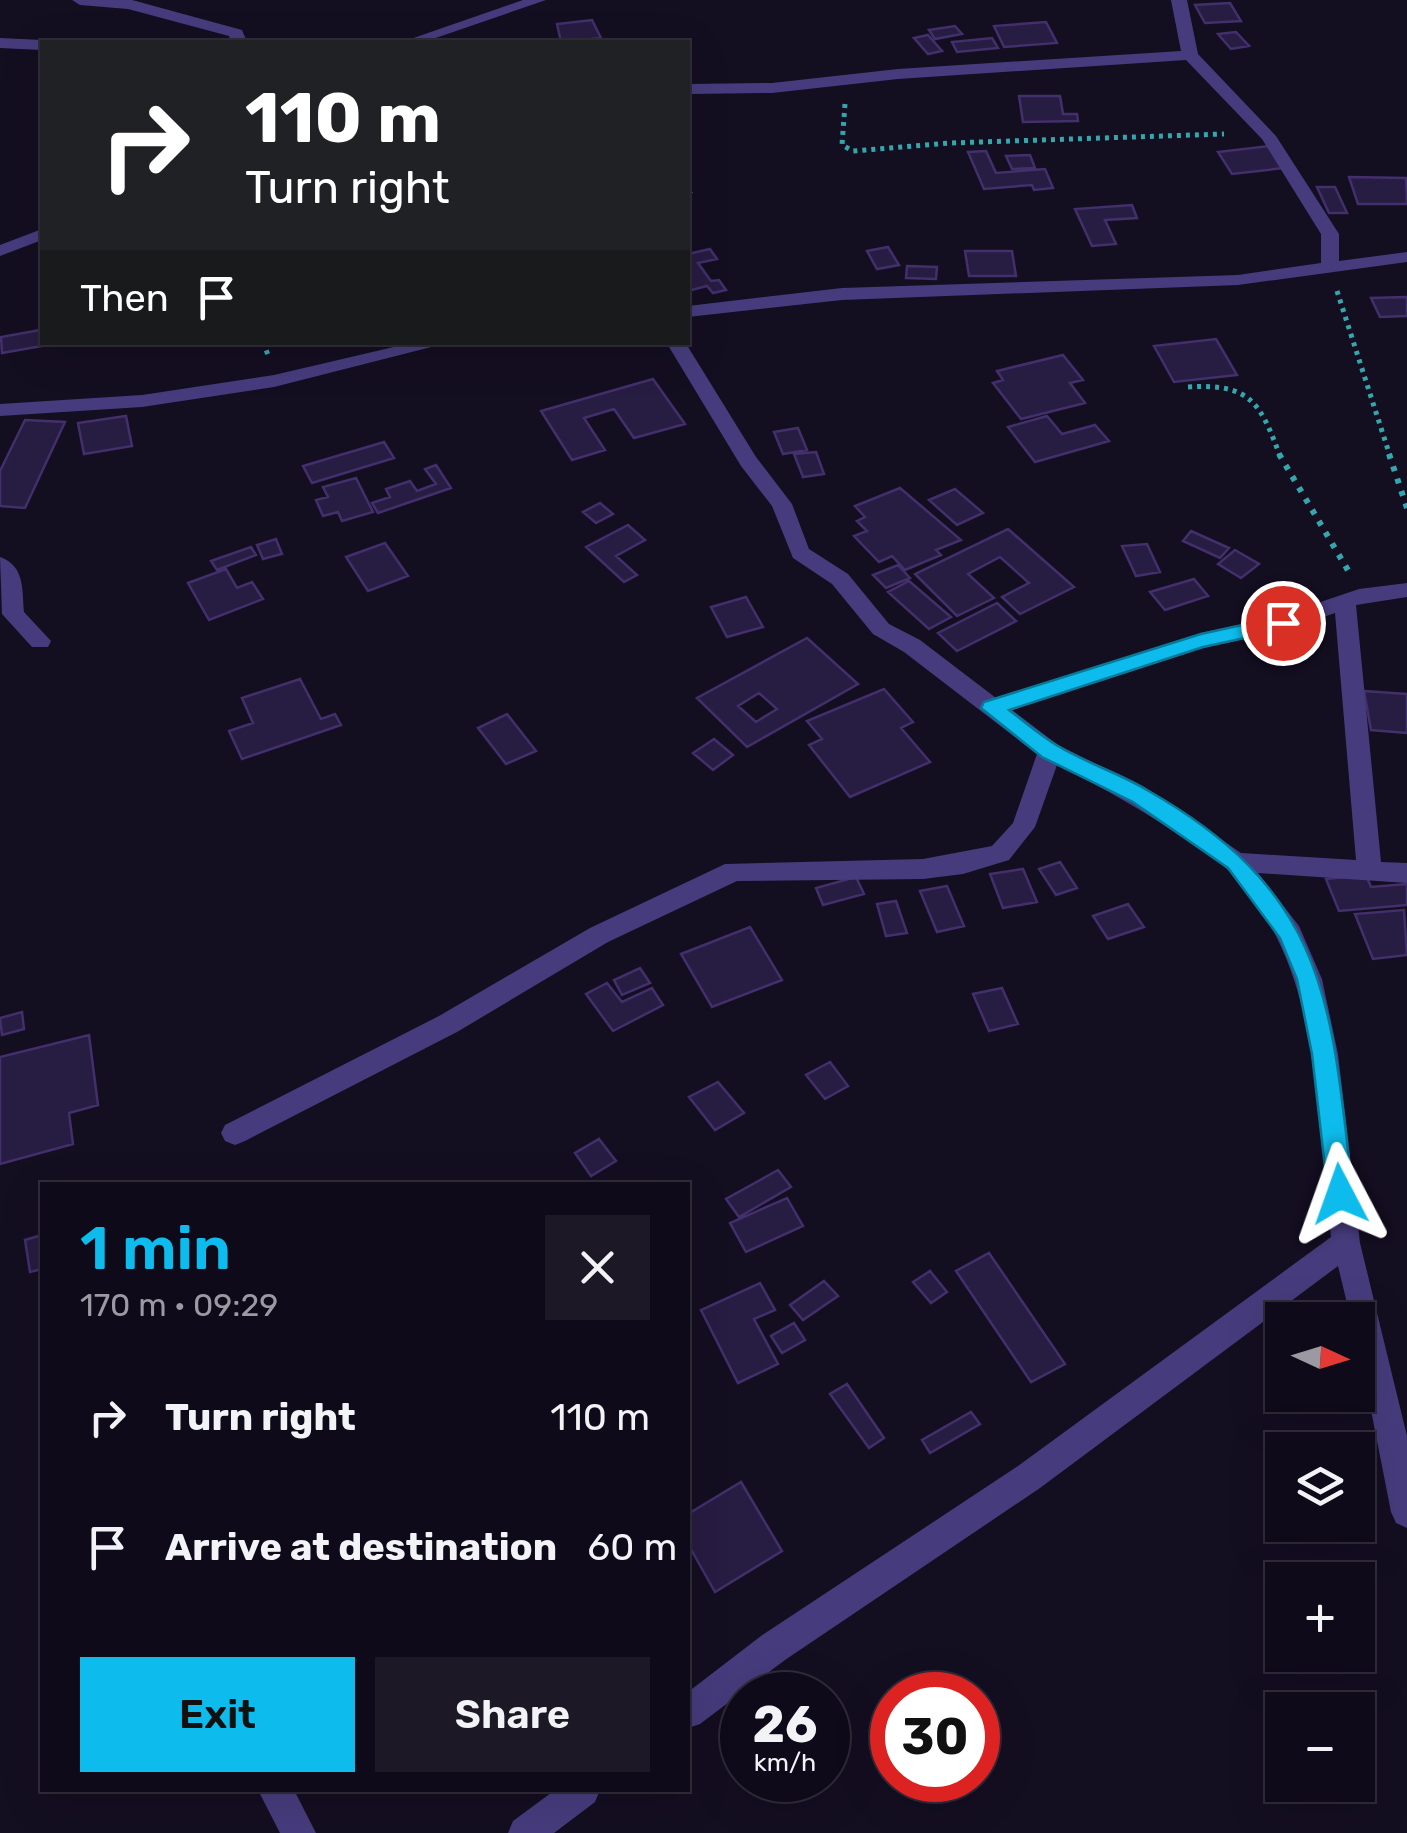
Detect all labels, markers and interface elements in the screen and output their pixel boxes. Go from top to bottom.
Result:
text: 110 m [245,77,441,160]
icon: right [80,80,210,210]
text: Turn right [245,161,449,214]
icon: arrive [189,270,244,325]
text: Then [80,275,169,321]
pin [1241,581,1326,666]
icon: arrive [1256,596,1311,651]
position arrow [1288,1142,1392,1246]
text: 1 min [80,1213,231,1284]
button: close [545,1215,650,1320]
text: 170 m · 09:29 [80,1286,278,1324]
north arrow [1265,1302,1375,1412]
map controls [1265,1302,1375,1802]
icon: right [80,1390,135,1445]
text: Turn right [165,1394,356,1440]
text: 110 m [550,1394,650,1440]
button: layers [1265,1432,1375,1542]
icon: arrive [80,1520,135,1575]
text: Arrive at destination [165,1524,557,1570]
text: 60 m [587,1524,677,1570]
button: + [1265,1562,1375,1672]
button: Exit [80,1657,355,1772]
button: Share [375,1657,650,1772]
speed limit sign: 30 [870,1672,1000,1802]
button: − [1265,1692,1375,1802]
text: 26 [752,1695,818,1755]
text: km/h [754,1748,816,1777]

